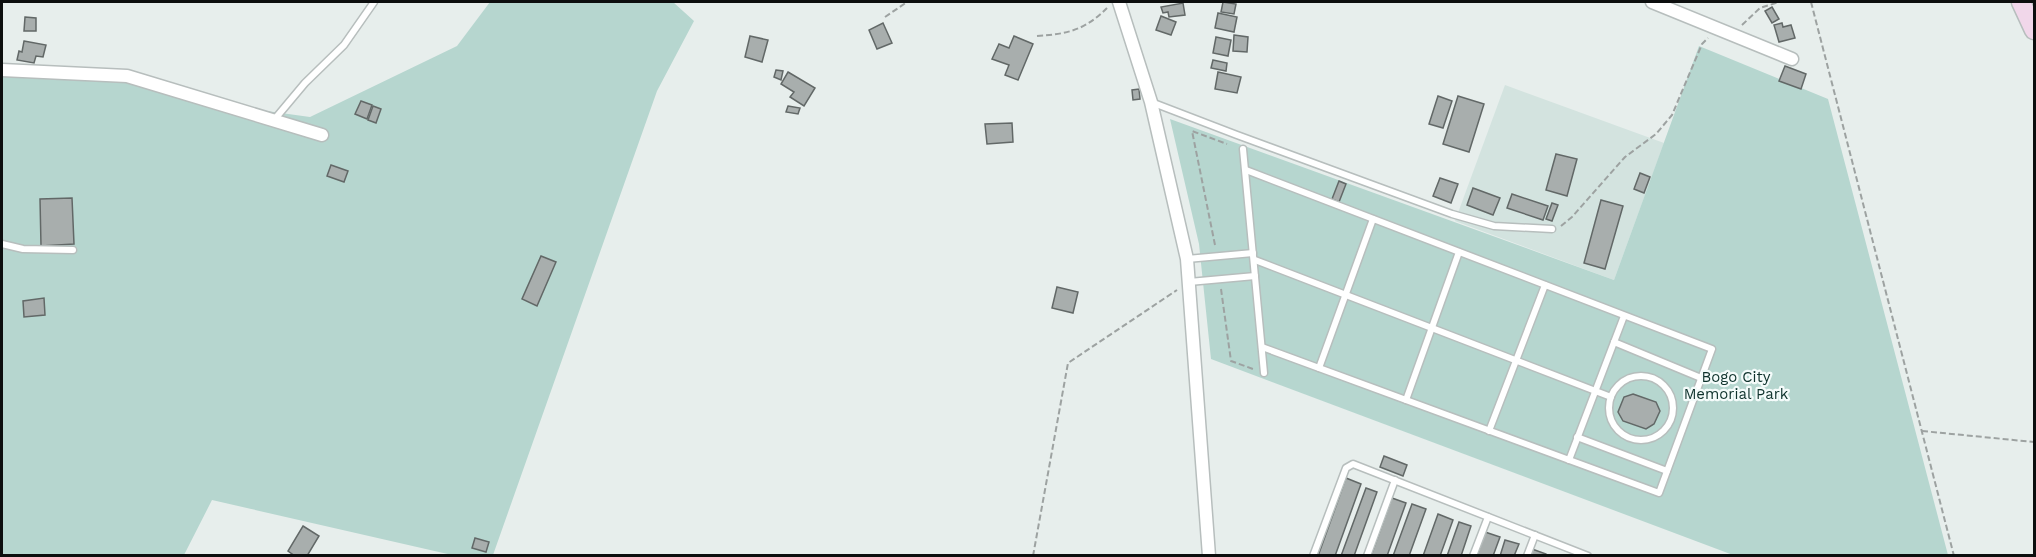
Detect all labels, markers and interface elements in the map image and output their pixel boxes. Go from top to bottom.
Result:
park label: Bogo City Memorial Park [1684,368,1789,403]

